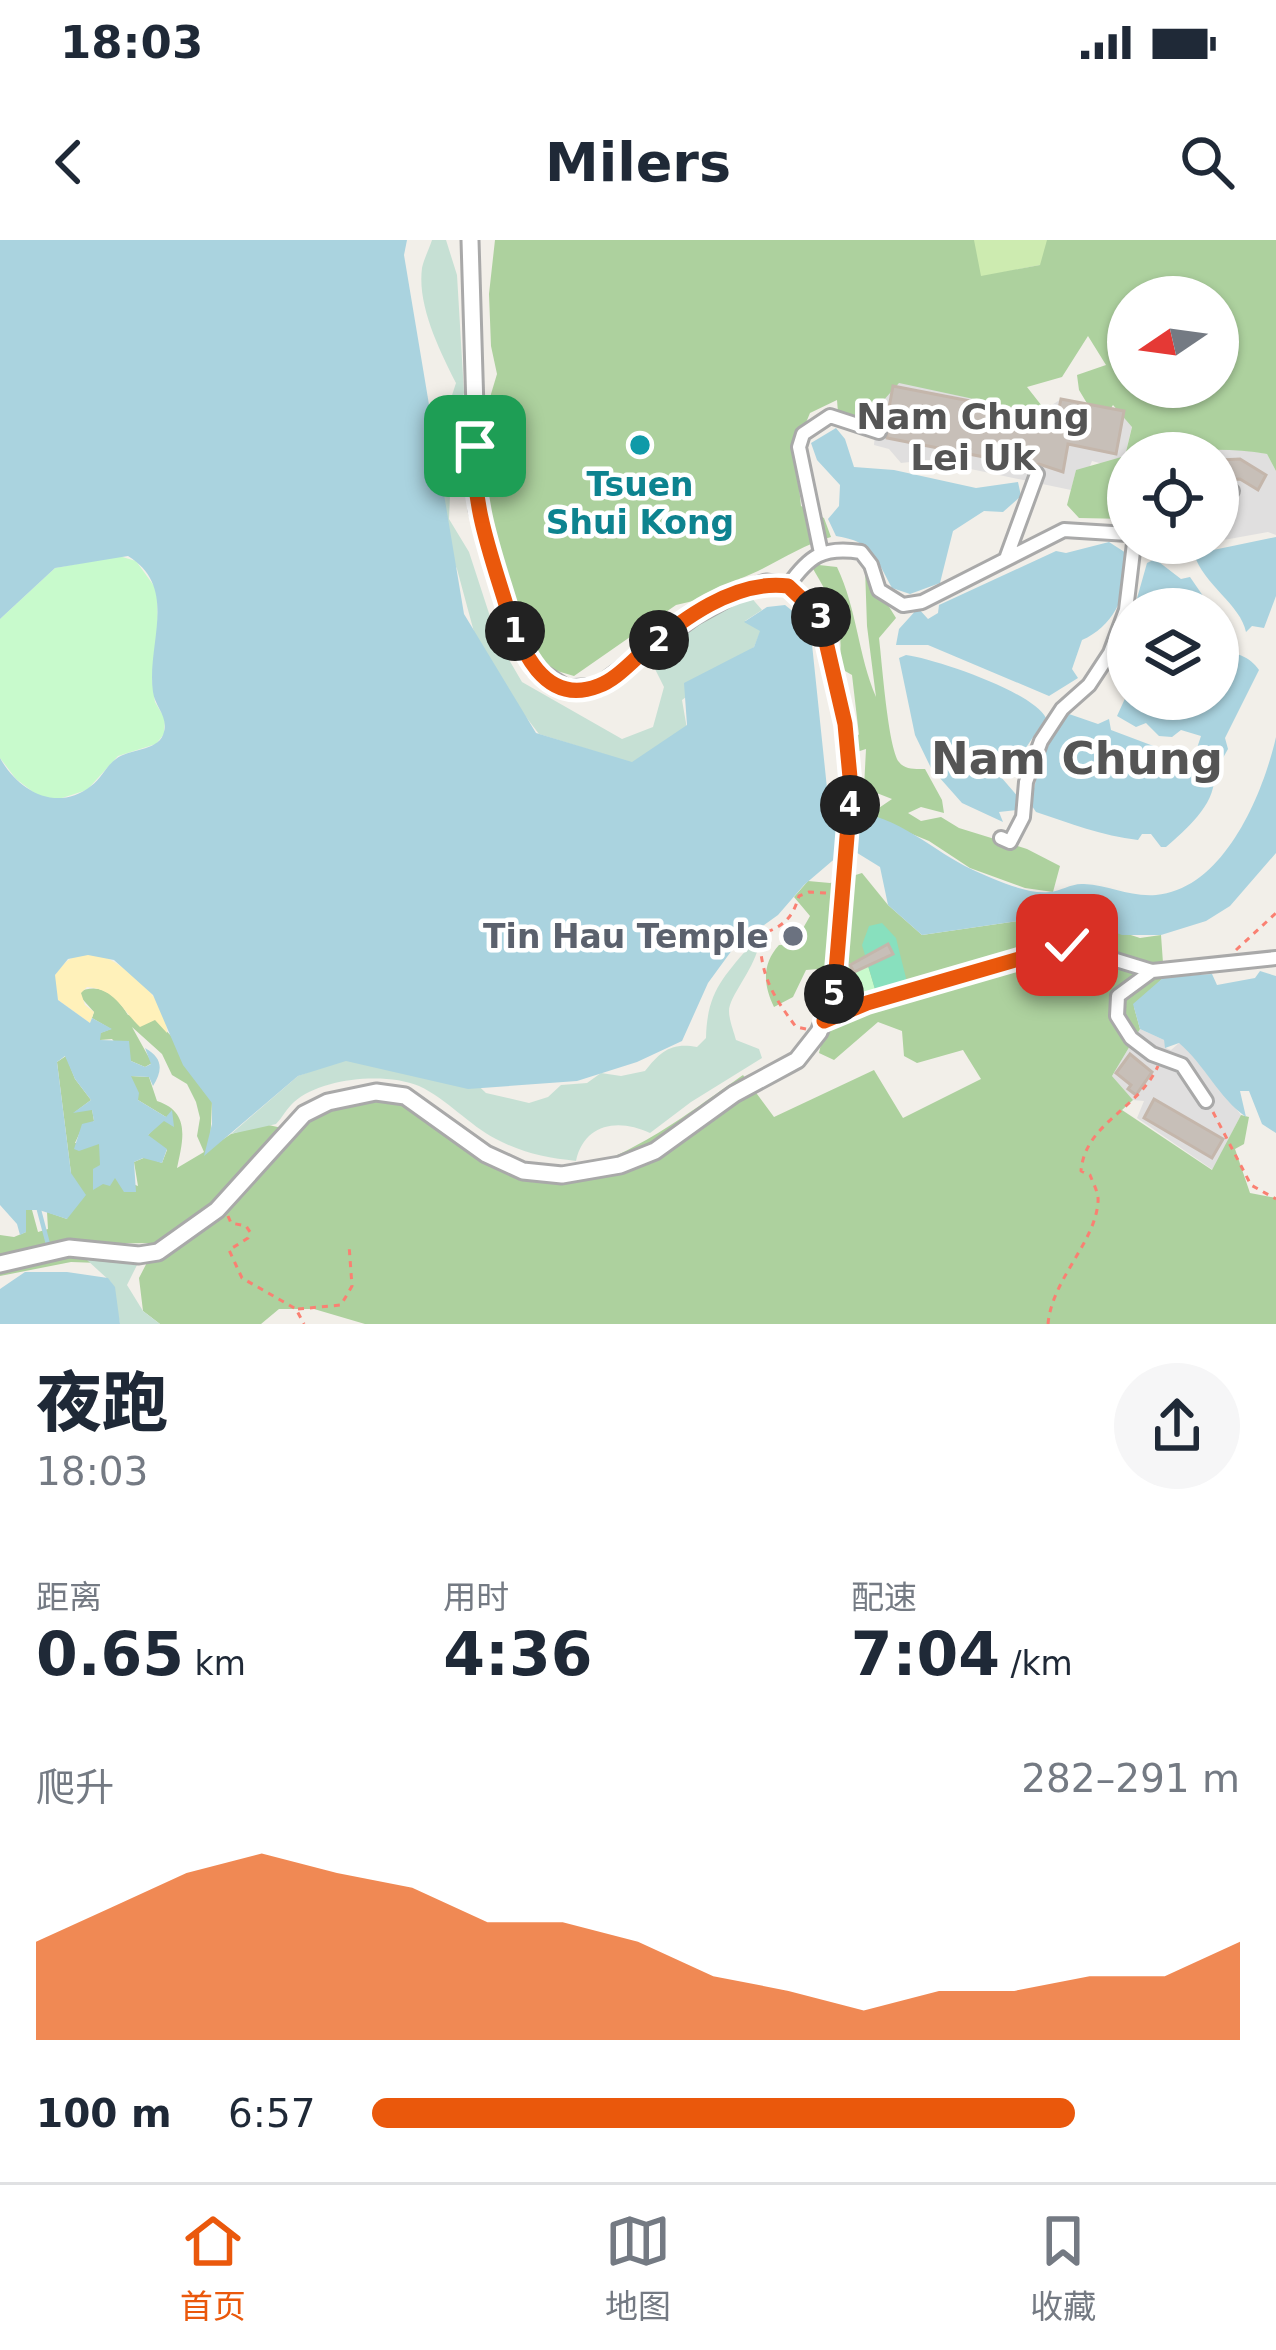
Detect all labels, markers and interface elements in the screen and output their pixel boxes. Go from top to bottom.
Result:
text: 18:03 [60,16,203,69]
icon: back [36,129,102,195]
icon: search [1174,129,1240,195]
text: Milers [545,131,731,194]
north arrow [1107,276,1239,408]
map controls [1107,276,1239,720]
pin [424,395,526,497]
district label: Nam Chung Lei Uk [856,396,1090,478]
icon: arrive [442,413,508,479]
marker: Tsuen Shui Kong [627,432,653,458]
button: locate [1107,432,1239,564]
place label: Tsuen Shui Kong [546,465,734,542]
pin: 3 [791,587,851,647]
button: layers [1107,588,1239,720]
text: 3 [810,597,832,636]
pin: 1 [485,601,545,661]
pin: 2 [629,610,689,670]
text: 1 [504,611,526,650]
text: 2 [648,620,670,659]
district label: Nam Chung [931,732,1223,785]
pin: 4 [820,775,880,835]
text: 4 [839,785,861,824]
pin [1016,894,1118,996]
icon: check [1034,912,1100,978]
place label: Tin Hau Temple [483,917,769,956]
marker: Tin Hau Temple [780,923,806,949]
pin: 5 [804,964,864,1024]
text: 5 [823,974,845,1013]
button: share [1114,1363,1240,1489]
text: 夜跑 [36,1365,168,1442]
text: 18:03 [36,1449,148,1494]
text: 距离 [36,1578,102,1617]
text: 用时 [443,1578,509,1617]
text: 配速 [851,1578,917,1617]
text: 0.65 [36,1619,184,1689]
text: 4:36 [443,1619,593,1689]
text: 7:04 [851,1619,1000,1689]
text: km [184,1644,246,1683]
text: /km [1000,1644,1073,1683]
text: 282–291 m [1021,1756,1240,1801]
text: 爬升 [36,1765,114,1810]
text: 100 m [36,2091,172,2136]
text: 6:57 [228,2091,316,2136]
tab: 首页 [180,2208,246,2328]
tab: 地图 [605,2208,671,2328]
tab: 收藏 [1030,2208,1096,2328]

